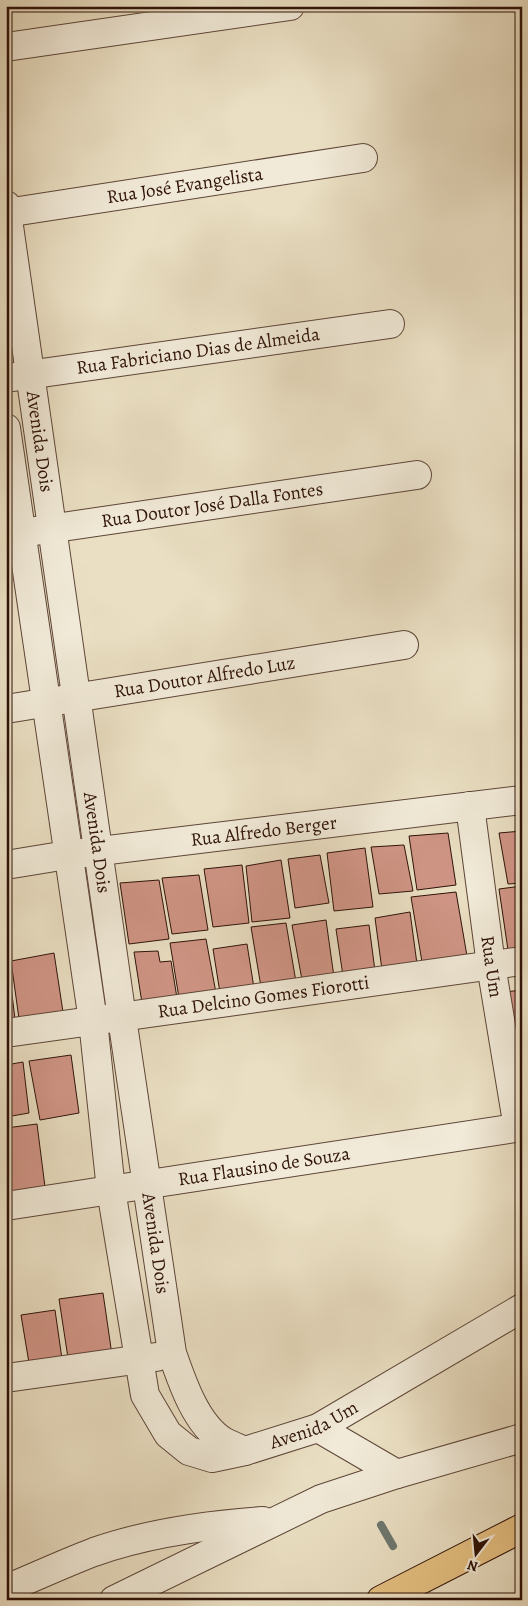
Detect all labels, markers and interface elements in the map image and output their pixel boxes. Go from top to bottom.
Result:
street label: Rua José Evangelista [105,161,265,210]
street label: Rua Fabriciano Dias de Almeida [75,321,322,381]
street label: Avenida Dois [20,388,60,494]
street label: Rua Doutor José Dalla Fontes [99,476,325,534]
street label: Rua Doutor Alfredo Luz [112,650,297,704]
street label: Avenida Dois [77,789,117,895]
street label: Rua Alfredo Berger [189,809,338,853]
street label: Rua Um [474,934,509,1000]
street label: Rua Delcino Gomes Fiorotti [156,969,371,1025]
street label: Rua Flausino de Souza [176,1140,352,1192]
street label: Avenida Dois [135,1190,176,1296]
street label: Avenida Um [266,1394,363,1456]
north arrow [450,1528,500,1578]
text: N [465,1555,480,1577]

